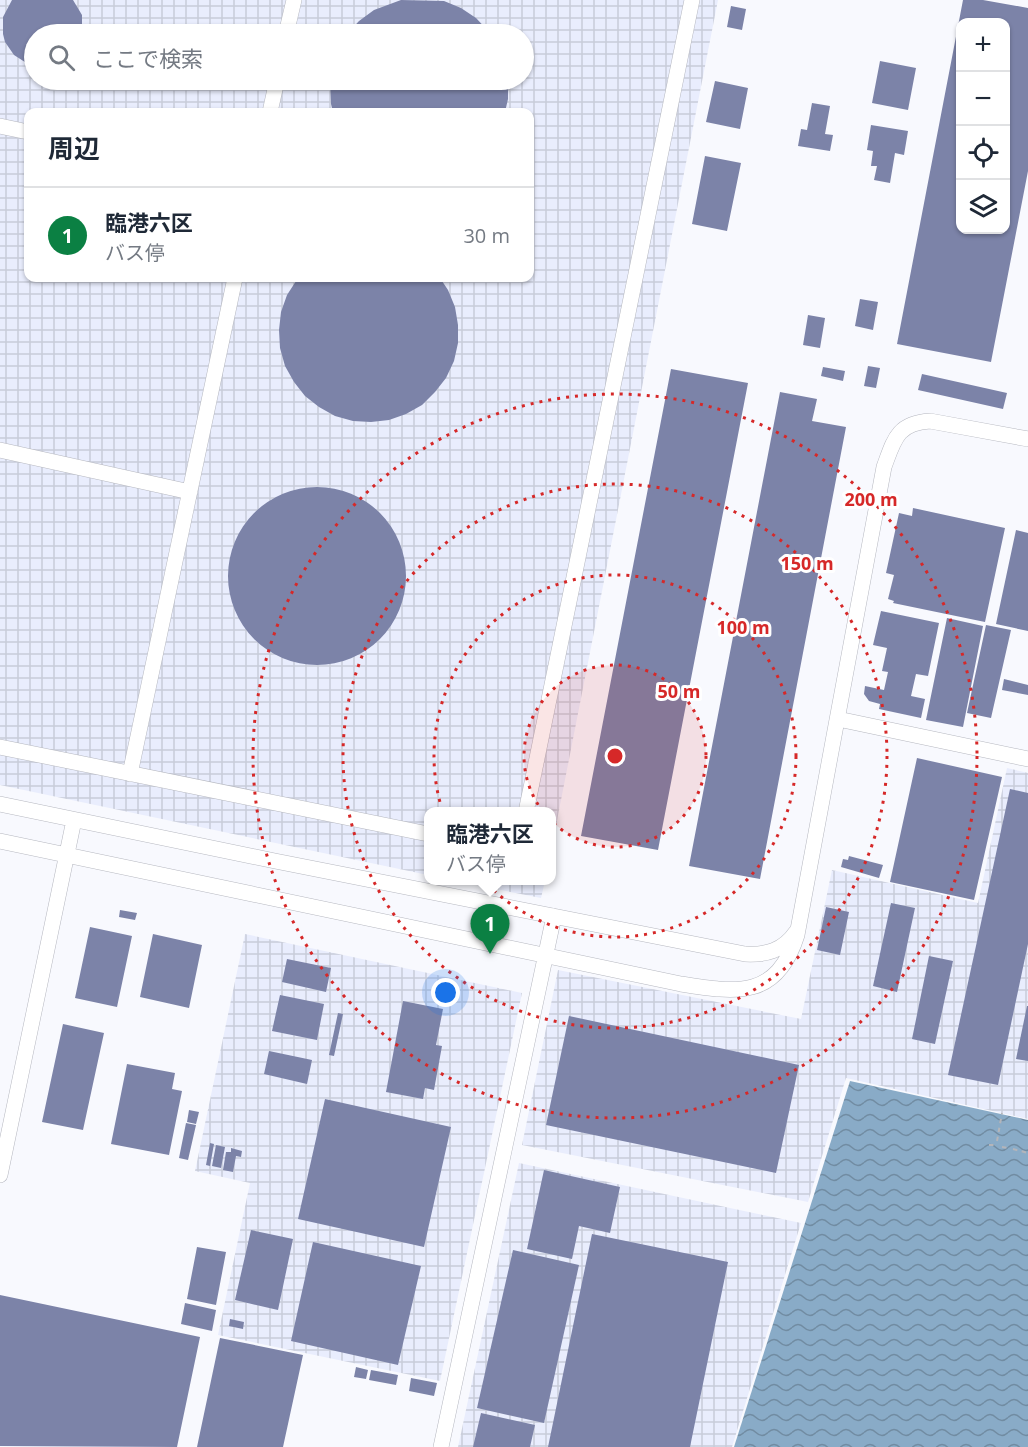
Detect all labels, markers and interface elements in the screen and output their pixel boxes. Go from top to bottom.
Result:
map controls [956,18,1010,234]
button: + [956,18,1010,72]
search box [24,24,534,90]
icon: search [45,41,78,74]
text: ここで検索 [93,43,203,73]
button: − [956,72,1010,126]
button: locate [956,126,1010,180]
text: 周辺 [48,130,100,166]
button: layers [956,180,1010,234]
text: 臨港六区 [105,207,193,237]
text: 1 [62,222,73,249]
text: 30 m [463,222,510,249]
text: バス停 [105,239,165,266]
text: 200 m [844,487,898,511]
text: 150 m [780,551,834,575]
text: 100 m [716,615,770,639]
text: 50 m [658,679,700,703]
centre of rings [605,746,625,766]
popup [424,807,556,885]
text: 臨港六区 [446,818,534,848]
text: バス停 [446,850,506,877]
pin: 1 [470,904,510,954]
your location [431,978,460,1007]

